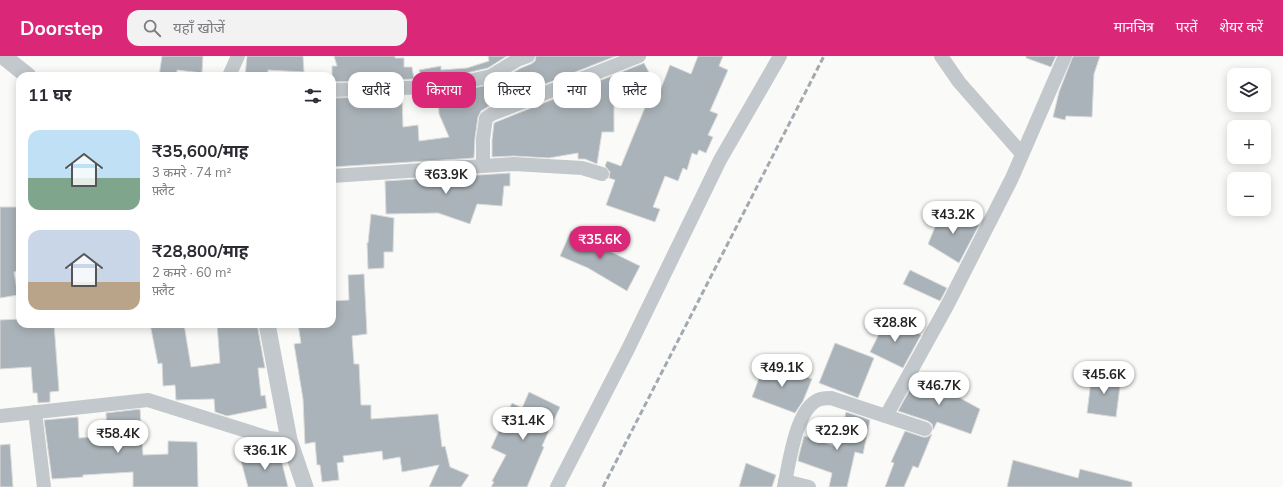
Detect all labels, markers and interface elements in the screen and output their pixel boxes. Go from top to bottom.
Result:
search box [127,10,407,46]
text: Doorstep [20,16,103,40]
icon: search [141,17,163,39]
text: यहाँ खोजें [173,18,225,37]
text: मानचित्र [1114,18,1154,36]
text: परतें [1176,18,1198,36]
text: शेयर करें [1220,18,1263,36]
map controls [1227,68,1271,216]
button: layers [1227,68,1271,112]
chip: खरीदें [348,72,404,108]
chip: किराया [412,72,476,108]
chip: फ़िल्टर [484,72,545,108]
chip: नया [553,72,601,108]
chip: फ़्लैट [609,72,661,108]
text: 11 घर [28,84,72,105]
icon: filters [302,85,324,107]
button: + [1227,120,1271,164]
text: ₹35,600/माह [152,140,249,161]
icon: home [60,146,108,194]
pin: ₹63.9K [413,161,479,195]
text: 3 कमरे · 74 m² [152,164,231,180]
text: ₹63.9K [424,166,468,182]
button: − [1227,172,1271,216]
text: फ़्लैट [152,182,175,198]
pin: ₹43.2K [920,201,986,235]
text: ₹43.2K [931,206,975,222]
pin: ₹35.6K [567,226,633,260]
text: ₹35.6K [578,231,622,247]
text: ₹28,800/माह [152,240,249,261]
icon: home [60,246,108,294]
text: 2 कमरे · 60 m² [152,264,231,280]
text: फ़्लैट [152,282,175,298]
pin: ₹28.8K [862,309,928,343]
text: ₹28.8K [873,314,917,330]
pin: ₹49.1K [749,354,815,388]
text: ₹49.1K [760,359,804,375]
pin: ₹45.6K [1071,361,1137,395]
text: ₹45.6K [1082,366,1126,382]
pin: ₹46.7K [906,372,972,406]
text: ₹46.7K [917,377,961,393]
pin: ₹31.4K [490,407,556,441]
text: ₹31.4K [501,412,545,428]
pin: ₹22.9K [804,417,870,451]
pin: ₹58.4K [85,420,151,454]
text: ₹22.9K [815,422,859,438]
text: ₹58.4K [96,425,140,441]
pin: ₹36.1K [232,437,298,471]
text: ₹36.1K [243,442,287,458]

